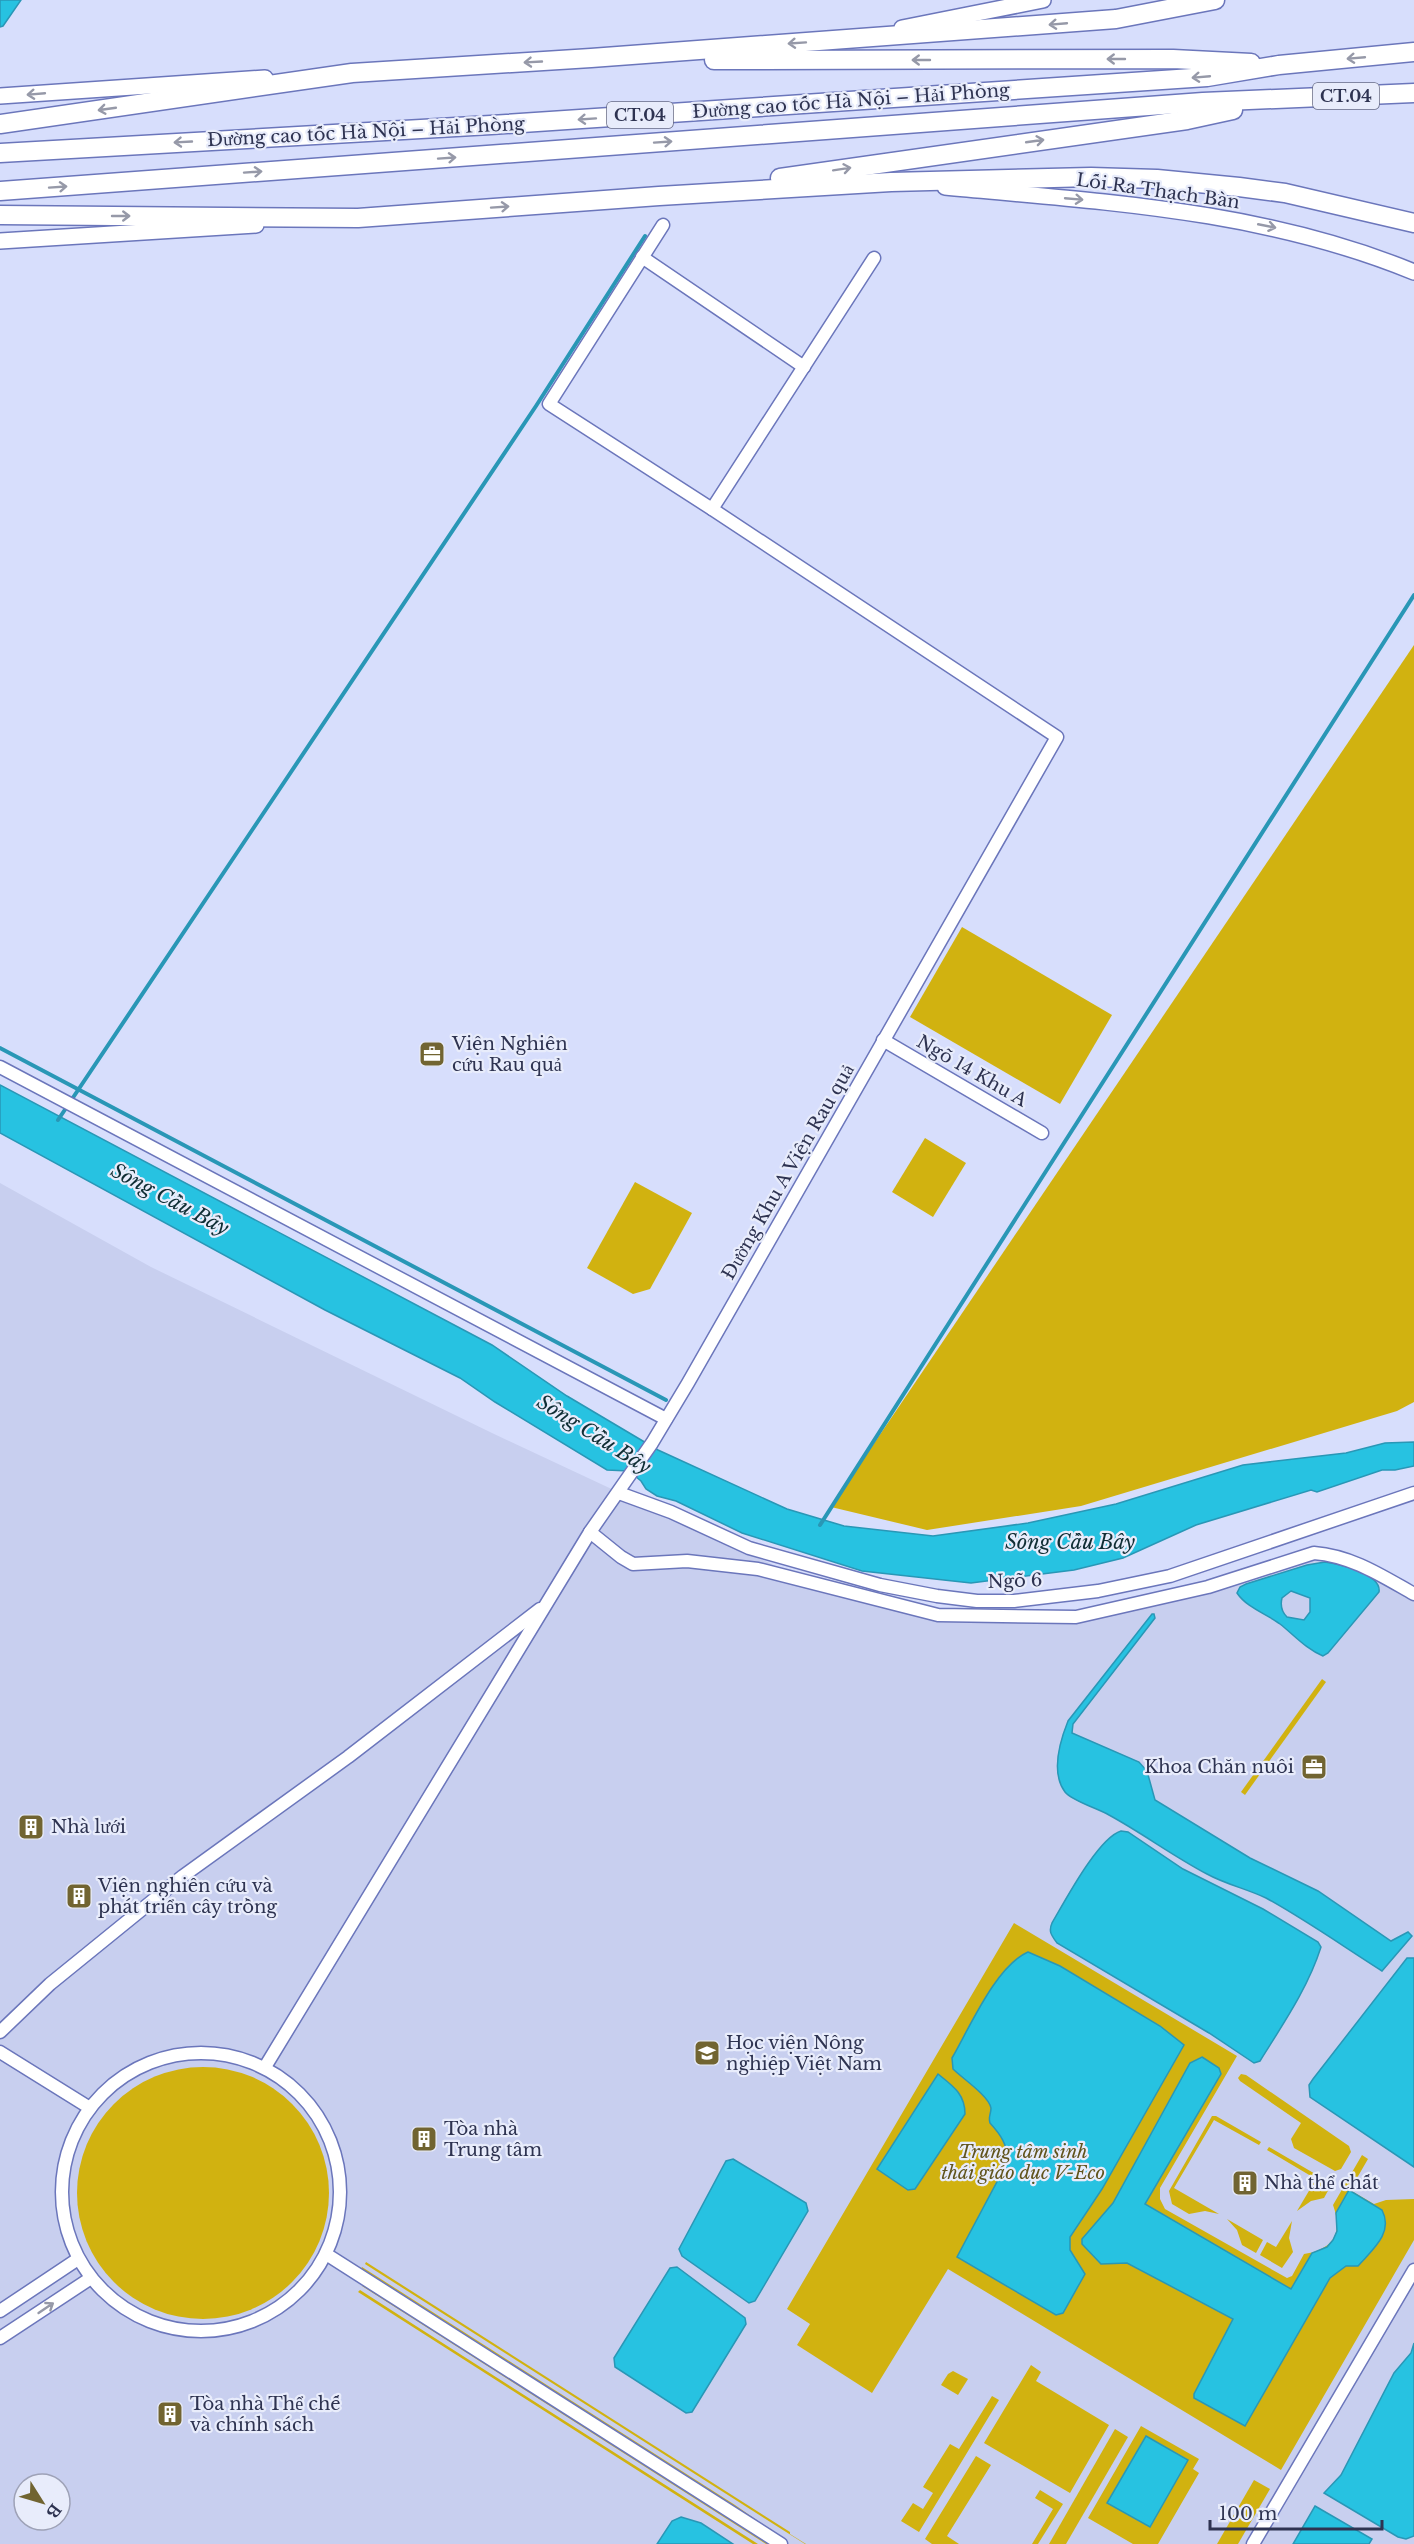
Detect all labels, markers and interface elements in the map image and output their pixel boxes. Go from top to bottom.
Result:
one-way arrow [1049,18,1069,29]
one-way arrow [787,38,807,49]
one-way arrow [1107,53,1127,65]
one-way arrow [1346,53,1366,64]
one-way arrow [912,54,932,66]
one-way arrow [523,57,543,68]
one-way arrow [1191,72,1211,83]
street label: Đường cao tốc Hà Nội – Hải Phòng [692,79,1011,123]
road number: CT.04 [1313,83,1379,109]
one-way arrow [26,88,46,99]
road number: CT.04 [607,102,673,128]
one-way arrow [98,104,117,115]
street label: Đường cao tốc Hà Nội – Hải Phòng [207,113,526,151]
one-way arrow [578,113,598,124]
one-way arrow [1025,135,1044,146]
one-way arrow [652,136,672,147]
one-way arrow [173,137,193,148]
one-way arrow [437,152,457,163]
one-way arrow [832,163,851,174]
one-way arrow [242,167,262,178]
street label: Lối Ra Thạch Bàn [1075,169,1241,213]
one-way arrow [48,181,68,192]
one-way arrow [1064,194,1084,205]
one-way arrow [489,202,509,213]
one-way arrow [111,210,131,222]
one-way arrow [1257,221,1277,232]
street label: Ngõ 14 Khu A [913,1031,1032,1112]
place label: Viện Nghiên cứu Rau quả [451,1033,568,1076]
office icon: Viện Nghiên cứu Rau quả [417,1039,447,1069]
street label: Đường Khu A Viện Rau quả [717,1060,859,1284]
water label: Sông Cầu Bây [107,1158,234,1240]
water label: Sông Cầu Bây [533,1389,656,1479]
water label: Sông Cầu Bây [1005,1530,1136,1554]
street label: Ngõ 6 [987,1569,1043,1593]
office icon: Khoa Chăn nuôi [1299,1752,1329,1782]
place label: Khoa Chăn nuôi [1144,1756,1294,1778]
building icon: Nhà lưới [16,1812,46,1842]
place label: Nhà lưới [51,1816,126,1838]
place label: Viện nghiên cứu và phát triển cây trồng [97,1875,277,1918]
building icon: Viện nghiên cứu và phát triển cây trồng [64,1881,94,1911]
place label: Học viện Nông nghiệp Việt Nam [726,2032,882,2075]
school or university icon: Học viện Nông nghiệp Việt Nam [692,2038,722,2068]
place label: Tòa nhà Trung tâm [444,2118,542,2161]
building icon: Tòa nhà Trung tâm [409,2124,439,2154]
park label: Trung tâm sinh thái giáo dục V-Eco [941,2141,1105,2184]
building icon: Nhà thể chất [1230,2168,1260,2198]
place label: Nhà thể chất [1264,2172,1379,2194]
one-way arrow [37,2302,53,2314]
place label: Tòa nhà Thể chế và chính sách [190,2393,341,2436]
building icon: Tòa nhà Thể chế và chính sách [155,2399,185,2429]
north arrow [12,2472,72,2532]
scale bar [1210,2493,1382,2531]
text: B [42,2500,66,2522]
text: 100 m [1219,2503,1277,2525]

